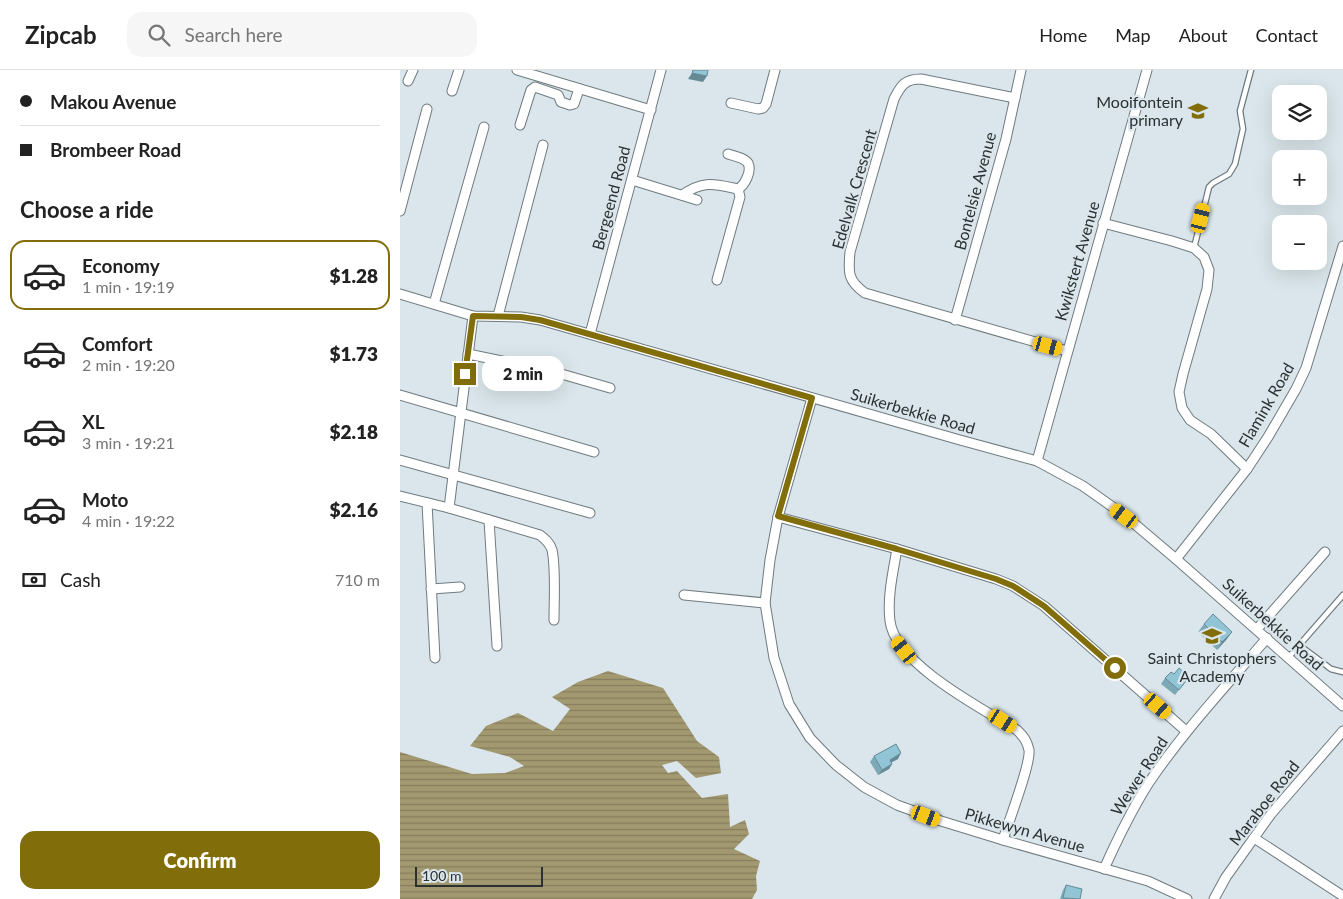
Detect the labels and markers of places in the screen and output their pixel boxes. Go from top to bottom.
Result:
place label: Mooifontein primary [1096,92,1184,129]
school or university icon: Mooifontein primary [1187,100,1209,122]
school or university icon: Saint Christophers Academy [1201,625,1223,647]
place label: Saint Christophers Academy [1147,648,1277,685]

